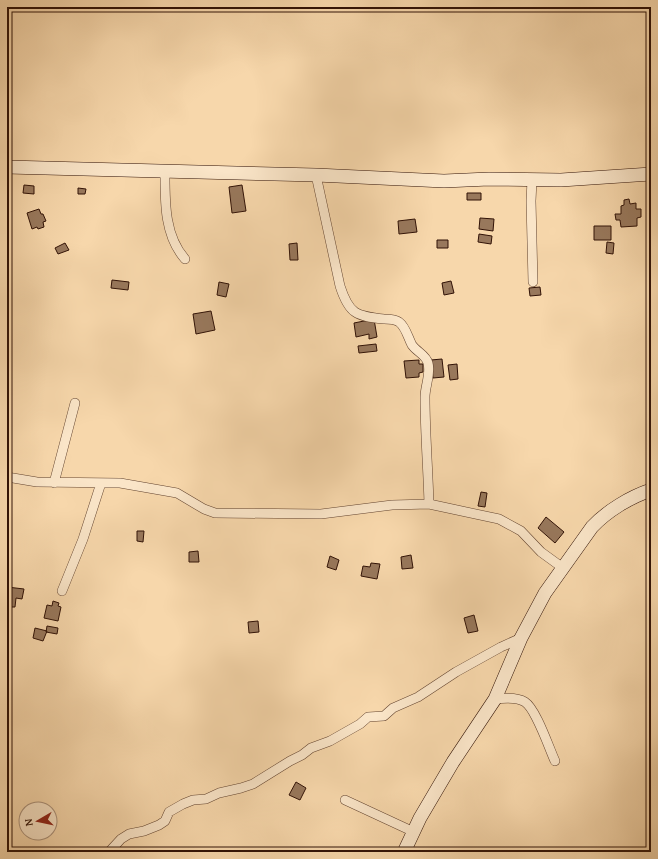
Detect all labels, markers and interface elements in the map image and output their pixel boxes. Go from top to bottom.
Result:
north arrow [18,801,58,841]
text: N [20,817,37,827]

